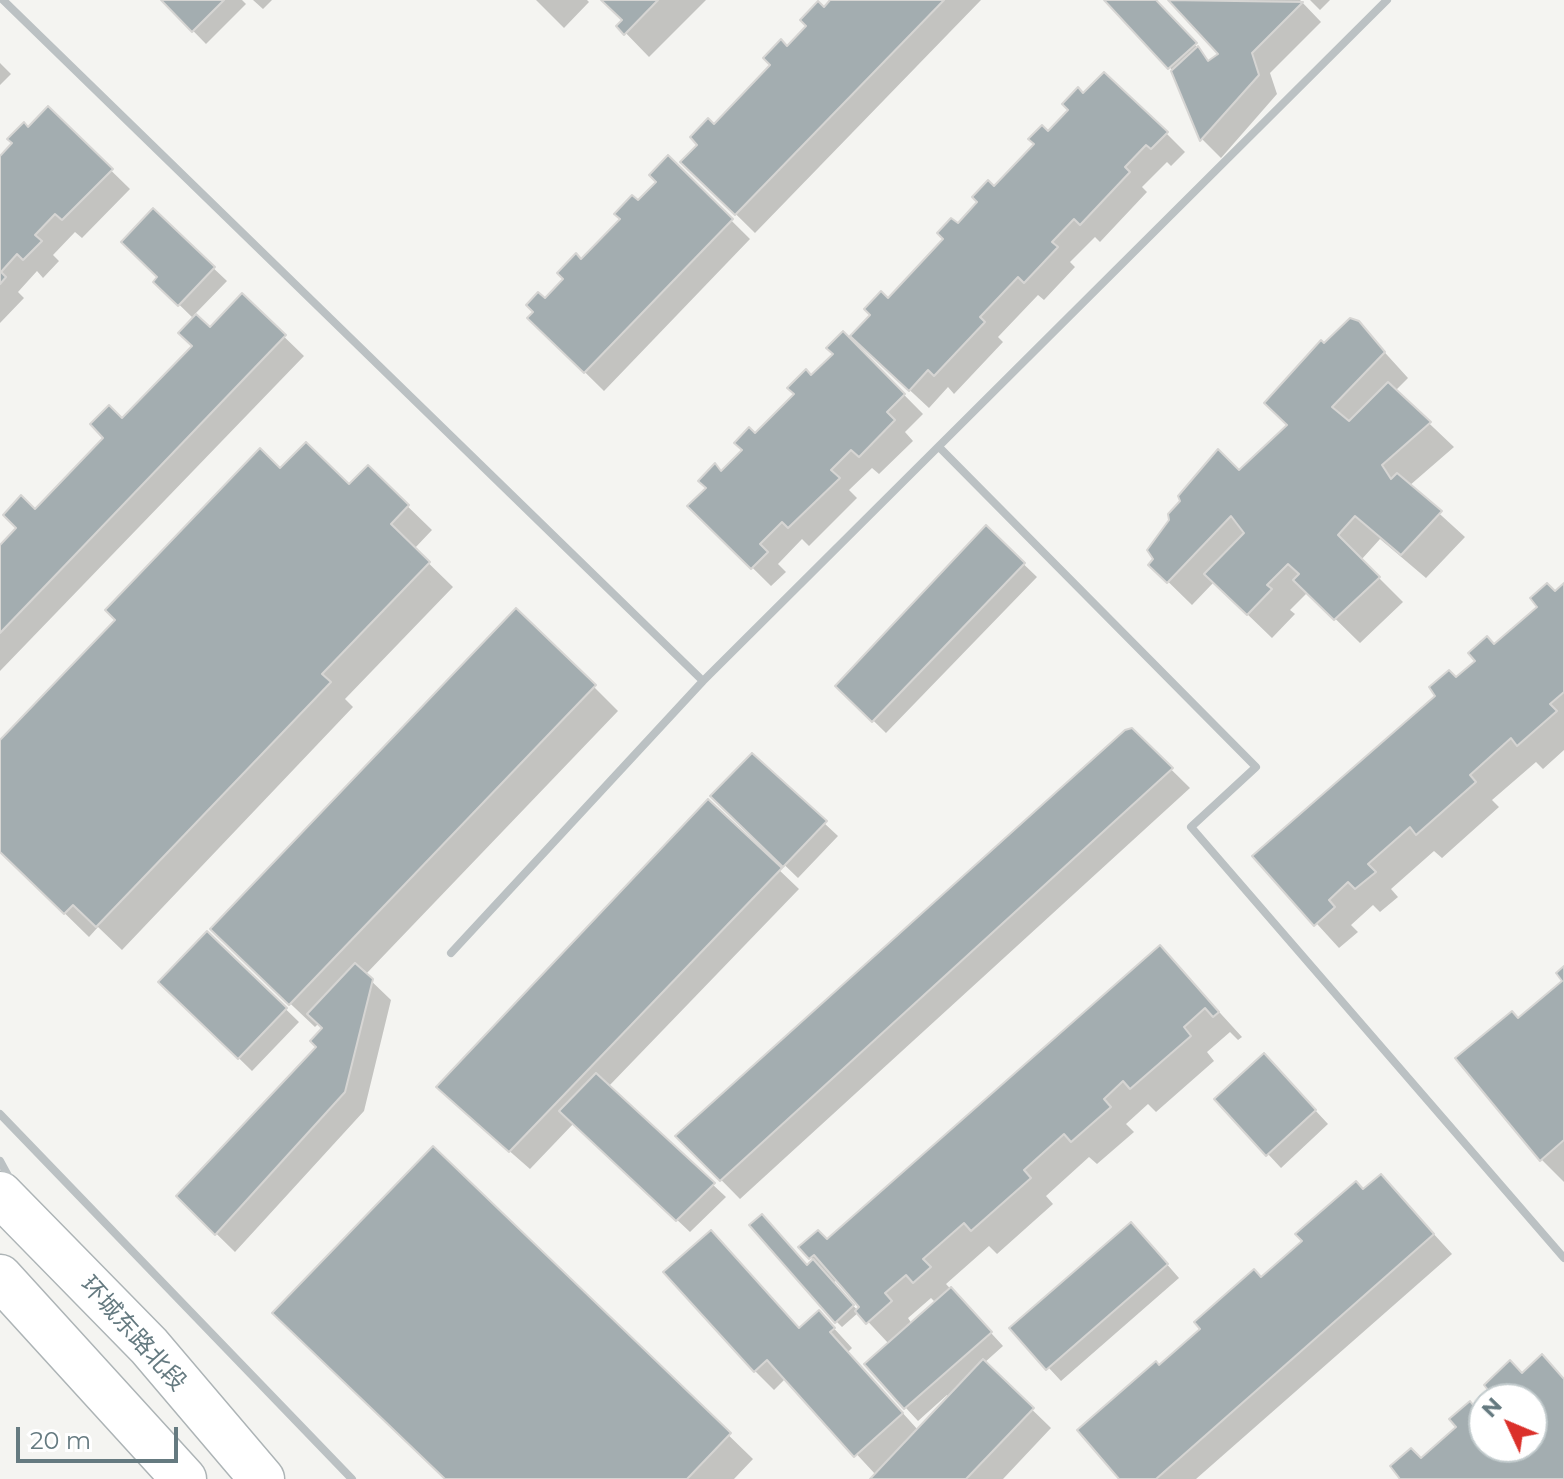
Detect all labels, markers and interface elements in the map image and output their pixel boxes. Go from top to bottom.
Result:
street label: 环城东路北段 [74,1271,192,1397]
north arrow [1468,1383,1548,1463]
text: N [1476,1392,1508,1423]
scale bar [20,1411,182,1461]
text: 20 m [30,1426,91,1455]

